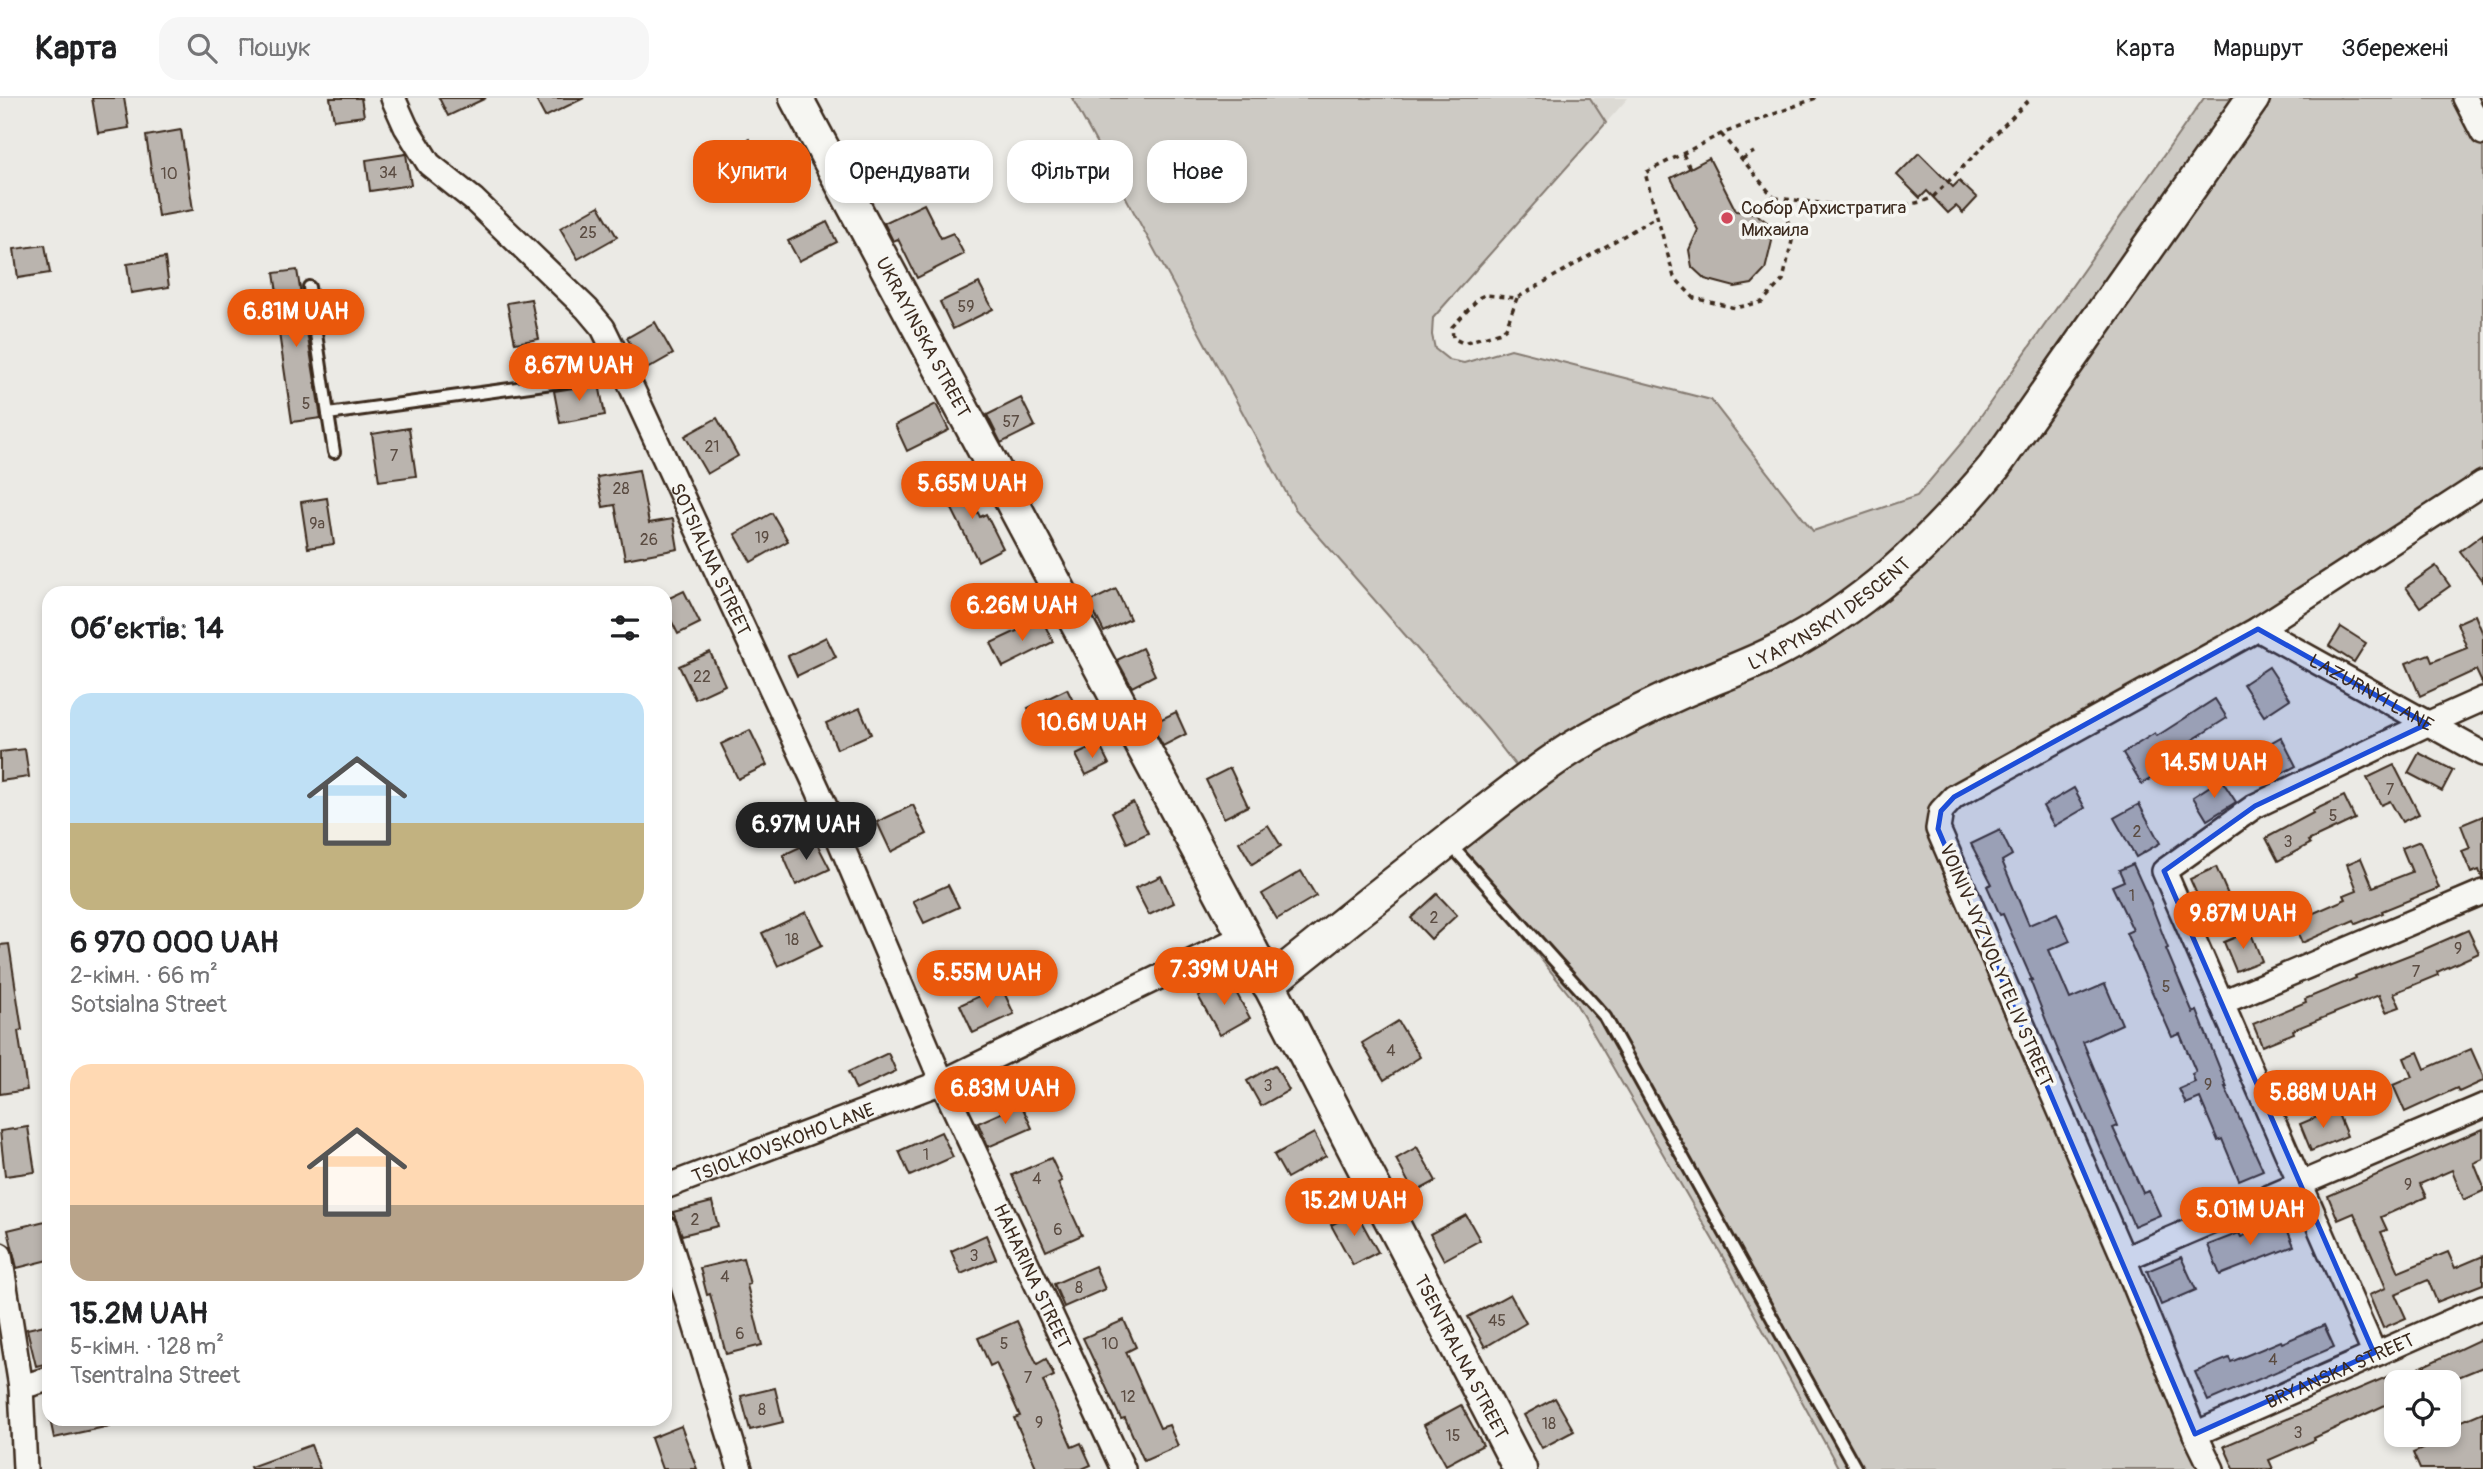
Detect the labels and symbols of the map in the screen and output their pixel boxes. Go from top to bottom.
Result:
house number: 34 [379,163,397,183]
house number: 10 [160,164,178,184]
place label: Собор Архистратига Михаила [1741,196,1906,242]
marker: Собор Архистратига Михаила [1719,210,1735,226]
house number: 25 [579,223,597,243]
street label: UKRAYINSKA STREET [870,253,976,422]
pin: 6.81M UAH [216,289,376,349]
house number: 59 [958,297,974,317]
pin: 8.67M UAH [499,344,659,403]
house number: 5 [302,394,310,414]
house number: 57 [1002,412,1020,432]
house number: 21 [704,437,720,457]
house number: 7 [390,446,399,466]
pin: 5.65M UAH [892,462,1052,521]
house number: 28 [612,479,630,499]
street label: SOTSIALNA STREET [665,479,756,640]
house number: 9а [309,514,325,534]
house number: 19 [755,528,769,548]
house number: 26 [640,530,658,550]
street label: LYAPYNSKYI DESCENT [1745,552,1916,676]
pin: 6.26M UAH [942,584,1102,643]
street label: LAZURNYI LANE [2305,649,2438,737]
house number: 22 [693,667,711,687]
pin: 10.6M UAH [1012,700,1172,760]
pin: 14.5M UAH [2134,740,2294,800]
house number: 7 [2386,780,2395,800]
pin: 6.97M UAH [726,802,886,862]
house number: 5 [2329,806,2337,826]
house number: 2 [2133,822,2142,842]
house number: 3 [2284,832,2293,852]
street label: VOINIV-VYZVOLYTELIV STREET [1934,840,2058,1091]
house number: 1 [2129,886,2135,906]
pin: 9.87M UAH [2163,892,2323,951]
house number: 2 [1430,908,1439,928]
house number: 18 [785,930,799,950]
house number: 9 [2454,939,2462,959]
pin: 7.39M UAH [1144,948,1304,1007]
pin: 5.55M UAH [907,950,1067,1010]
house number: 7 [2412,962,2421,982]
house number: 5 [2162,977,2170,997]
house number: 4 [1386,1041,1396,1061]
pin: 6.83M UAH [925,1066,1085,1126]
pin: 5.88M UAH [2243,1070,2403,1130]
house number: 9 [2204,1075,2212,1095]
house number: 3 [1264,1076,1273,1096]
street label: TSIOLKOVSKOHO LANE [689,1098,878,1189]
house number: 1 [923,1145,929,1165]
house number: 4 [1032,1169,1042,1189]
house number: 9 [2404,1175,2412,1195]
pin: 15.2M UAH [1274,1178,1434,1238]
pin: 5.01M UAH [2170,1188,2330,1247]
street label: HAHARINA STREET [988,1200,1076,1353]
house number: 2 [691,1210,700,1230]
house number: 6 [1053,1220,1063,1240]
house number: 3 [970,1246,979,1266]
house number: 4 [720,1267,730,1287]
street label: TSENTRALNA STREET [1409,1271,1513,1443]
house number: 8 [1075,1278,1083,1298]
house number: 45 [1488,1311,1506,1331]
house number: 6 [735,1324,745,1344]
street label: BRYANSKA STREET [2262,1328,2418,1414]
house number: 5 [1000,1334,1008,1354]
house number: 10 [1101,1334,1119,1354]
house number: 4 [2268,1350,2278,1370]
house number: 7 [1024,1368,1033,1388]
house number: 12 [1120,1387,1136,1407]
house number: 8 [758,1400,766,1420]
house number: 9 [1035,1413,1043,1433]
house number: 18 [1542,1414,1556,1434]
house number: 3 [2294,1423,2303,1443]
house number: 15 [1446,1426,1460,1446]

